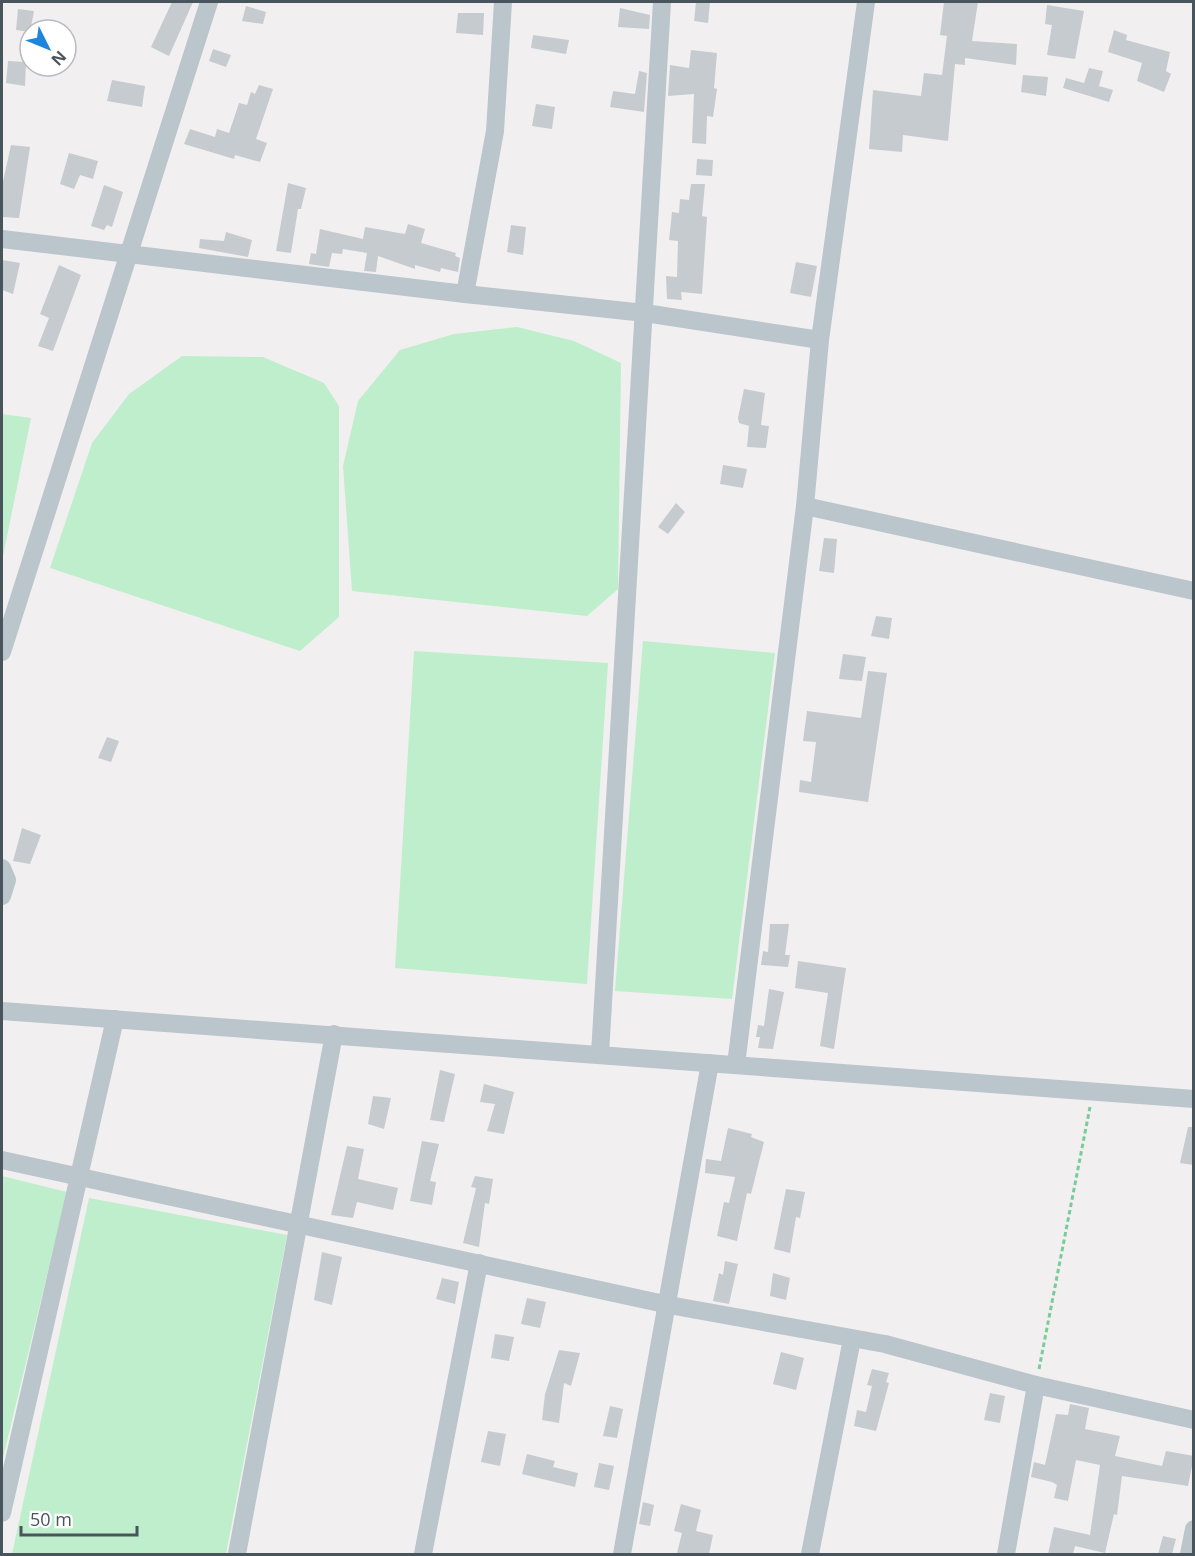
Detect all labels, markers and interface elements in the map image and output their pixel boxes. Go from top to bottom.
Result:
north arrow [18,18,78,78]
text: N [46,46,71,70]
scale bar [21,1499,136,1537]
text: 50 m [30,1507,72,1531]

